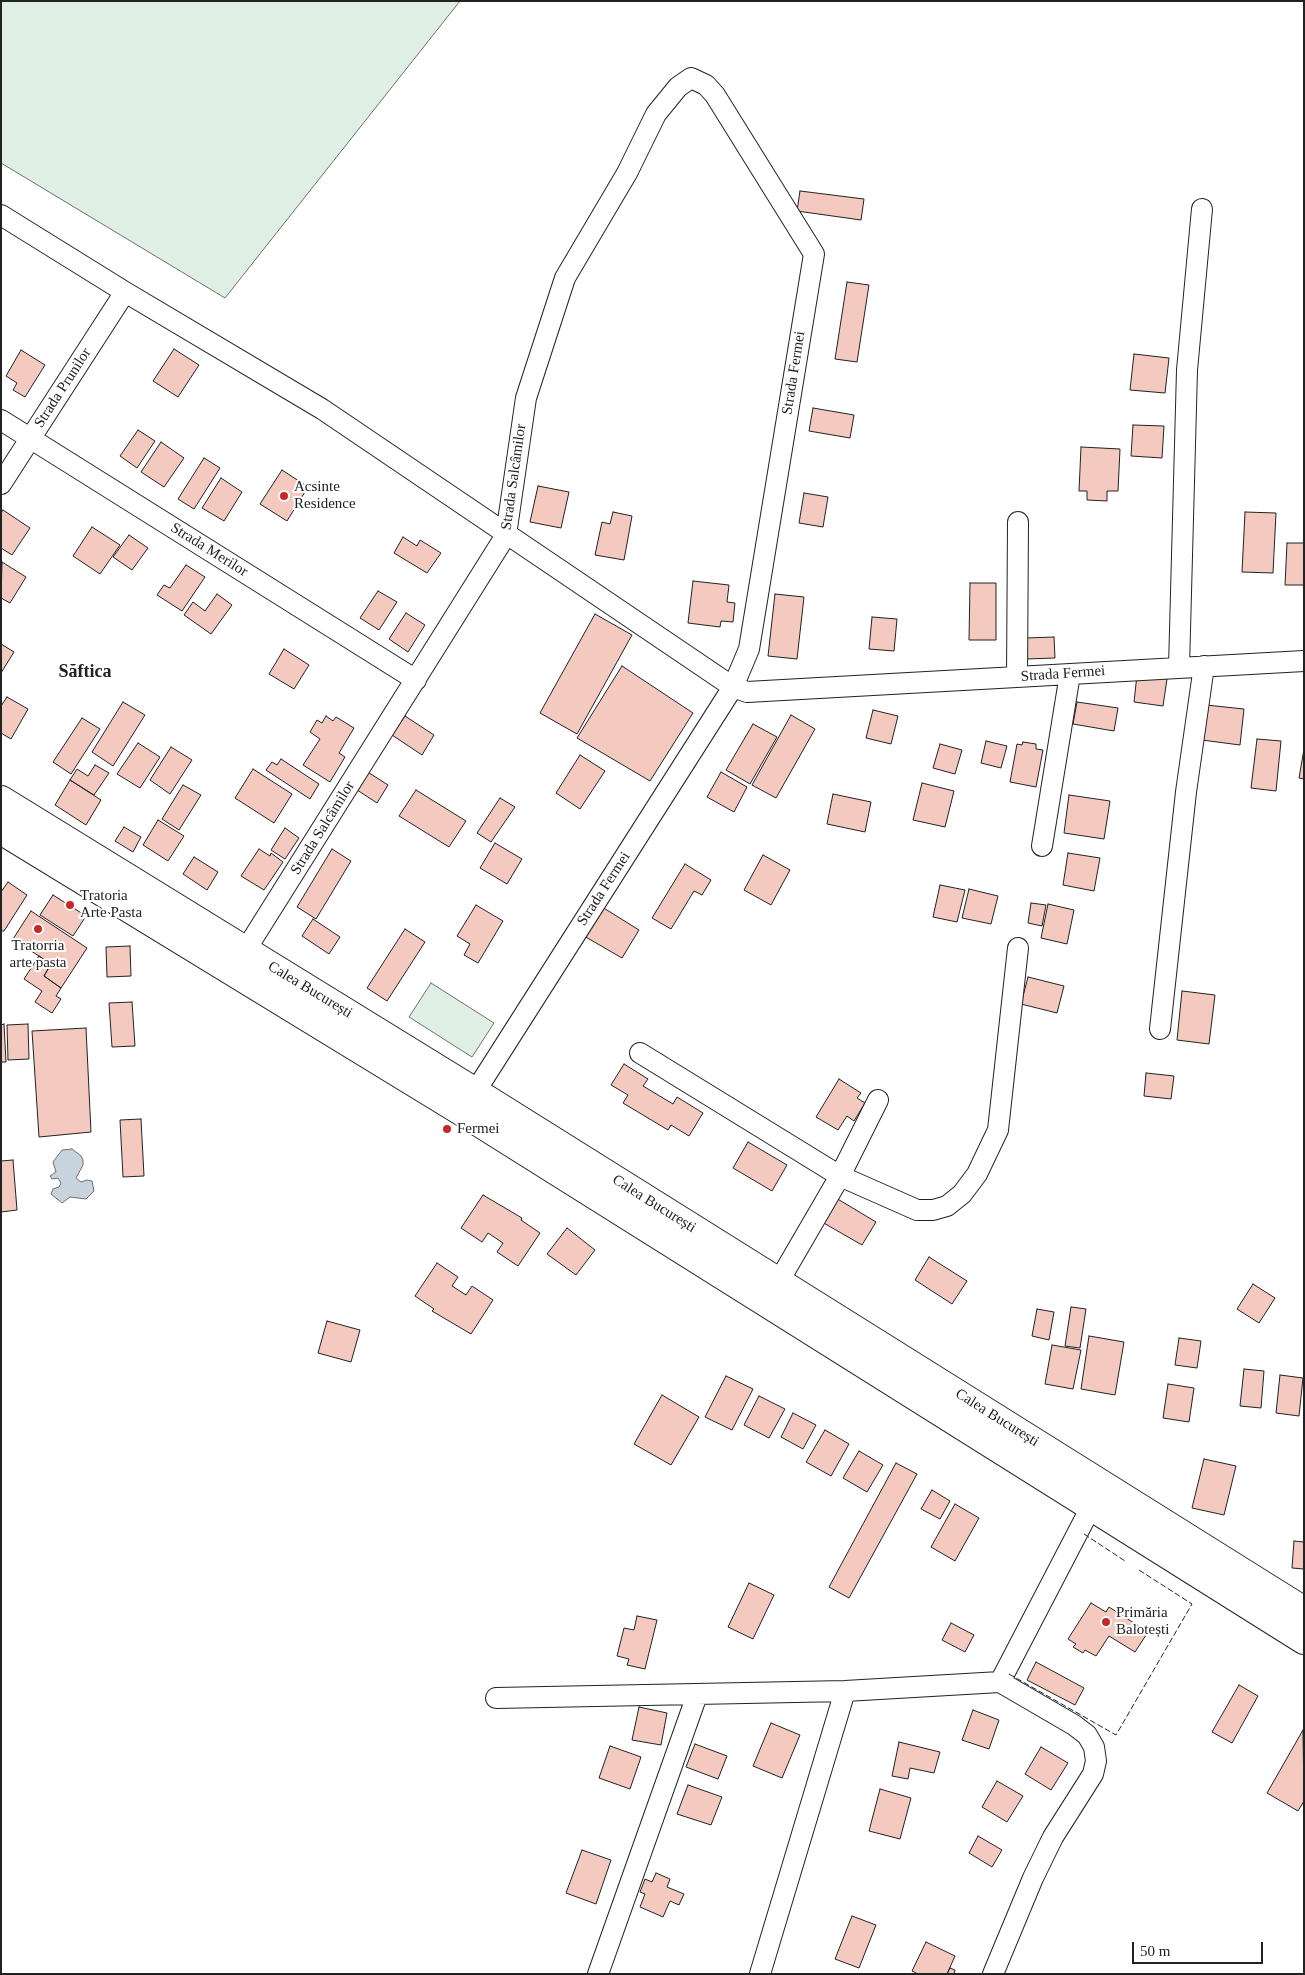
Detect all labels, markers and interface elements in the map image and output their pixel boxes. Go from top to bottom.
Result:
street label: Strada Fermei [778,330,810,416]
street label: Strada Prunilor [31,345,95,431]
street label: Strada Salcâmilor [498,423,530,531]
place label: Acsinte Residence [294,478,356,513]
marker: Acsinte Residence [278,490,290,502]
street label: Strada Merilor [167,519,251,581]
district label: Săftica [59,661,111,683]
street label: Strada Fermei [1020,662,1106,686]
street label: Strada Salcâmilor [287,778,359,878]
street label: Strada Fermei [573,849,635,929]
place label: Tratoria Arte Pasta [80,887,142,922]
marker: Tratoria Arte Pasta [64,899,76,911]
marker: Tratorria arte pasta [32,923,44,935]
place label: Tratorria arte pasta [9,937,67,972]
street label: Calea București [264,958,356,1022]
place label: Fermei [457,1120,499,1138]
marker: Fermei [441,1123,453,1135]
street label: Calea București [609,1171,699,1237]
street label: Calea București [952,1385,1042,1451]
place label: Primăria Balotești [1116,1604,1169,1639]
marker: Primăria Balotești [1100,1616,1112,1628]
scale bar [1135,1932,1266,1964]
text: 50 m [1140,1943,1170,1959]

